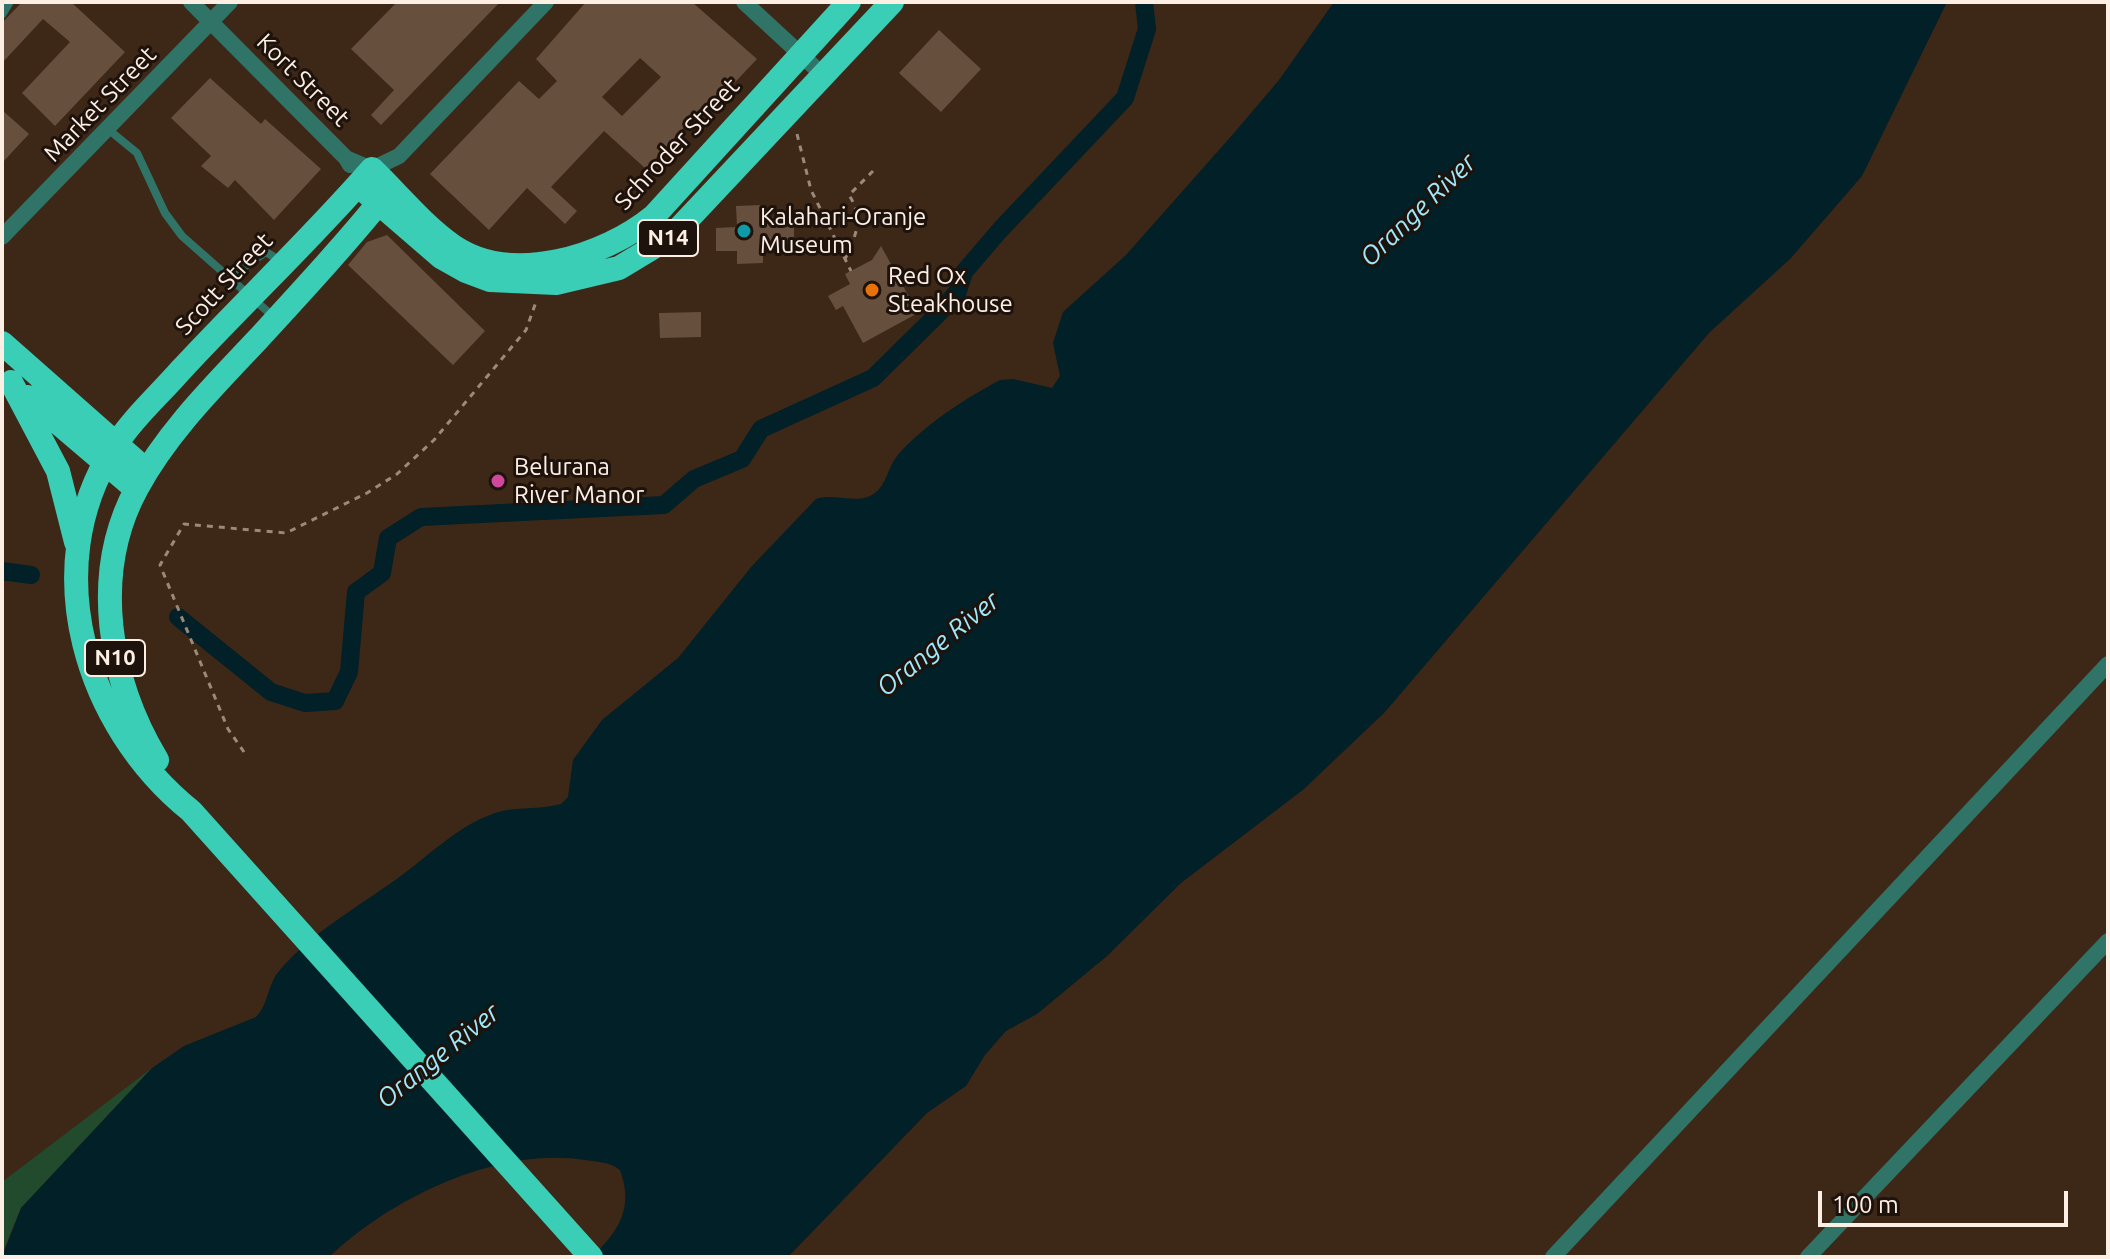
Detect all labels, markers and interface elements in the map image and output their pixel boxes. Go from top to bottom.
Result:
street label: Kort Street [251,28,355,132]
street label: Market Street [38,40,162,168]
street label: Schroder Street [609,72,745,216]
water label: Orange River [1354,147,1482,273]
place label: Kalahari-Oranje Museum [760,203,926,259]
road number: N14 [638,220,698,256]
marker: Kalahari-Oranje Museum [735,222,753,240]
street label: Scott Street [169,227,279,341]
place label: Red Ox Steakhouse [888,262,1013,318]
marker: Red Ox Steakhouse [863,281,881,299]
place label: Belurana River Manor [514,453,644,509]
marker: Belurana River Manor [489,472,507,490]
water label: Orange River [870,585,1006,703]
road number: N10 [85,640,145,676]
water label: Orange River [370,997,506,1115]
scale bar [1822,1175,2072,1225]
text: 100 m [1832,1191,1899,1218]

